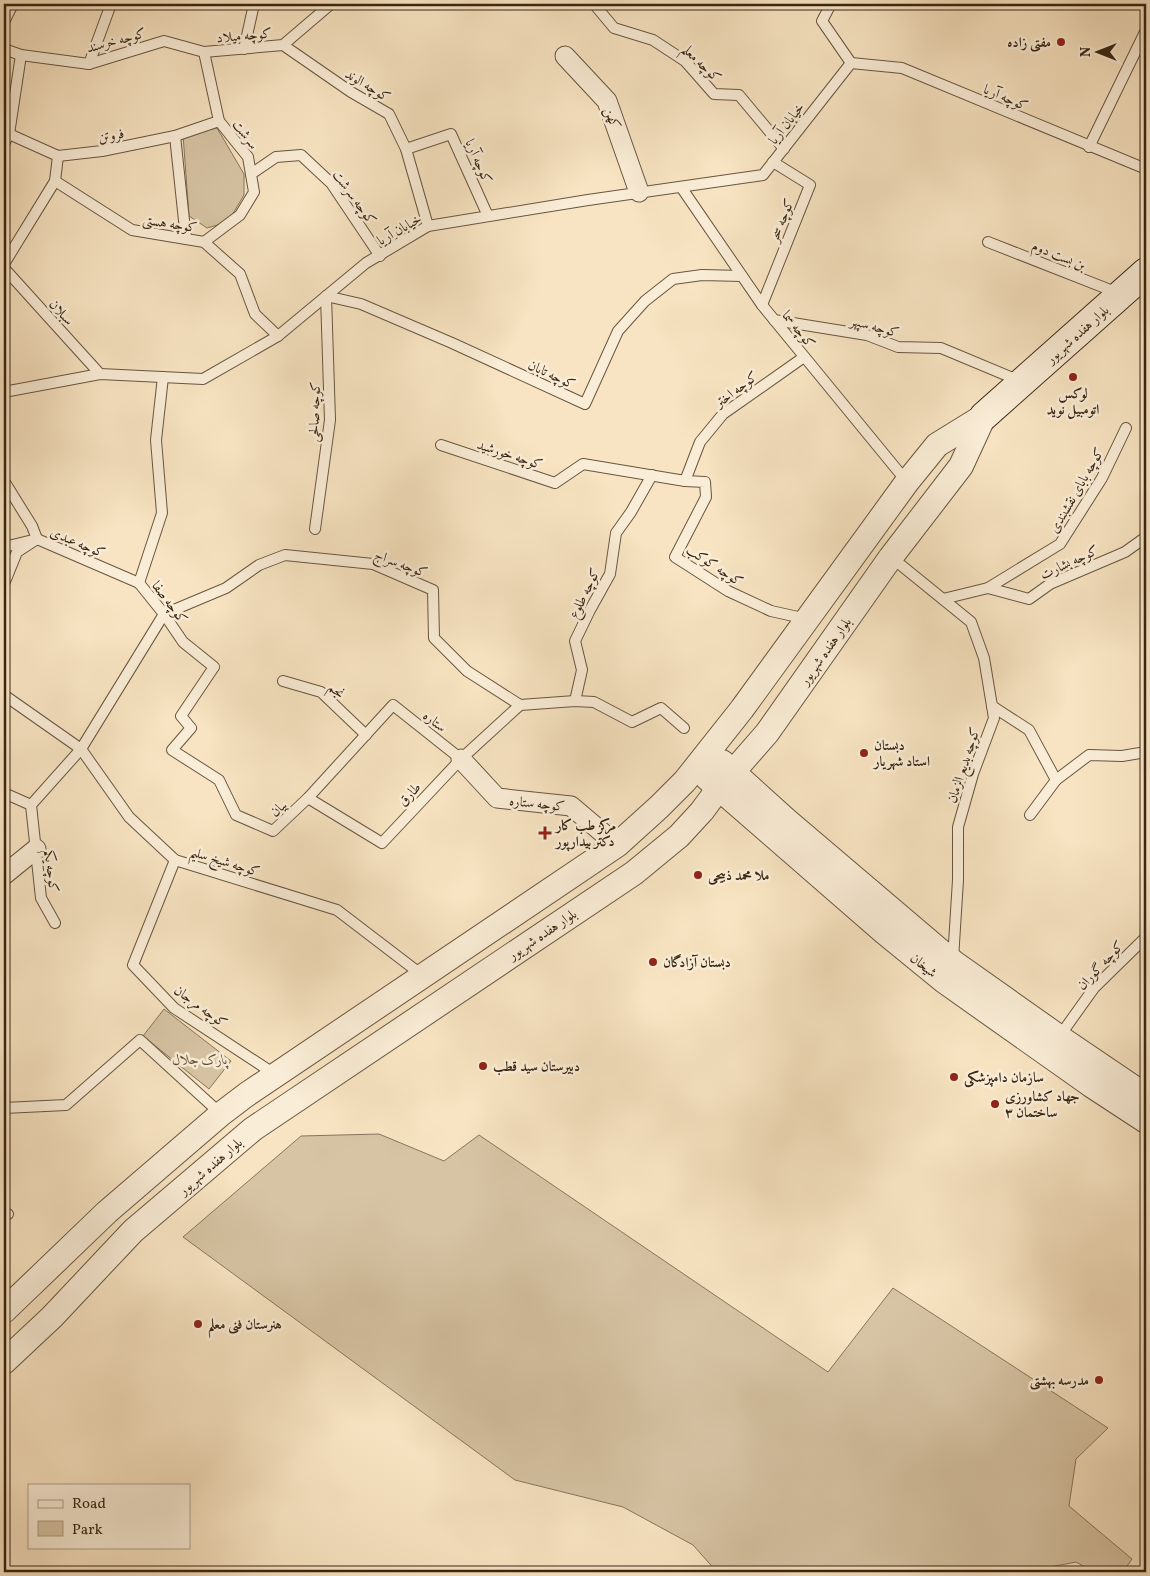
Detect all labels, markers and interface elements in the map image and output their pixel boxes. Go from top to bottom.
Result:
street label: کوچه خرسند [85,24,148,59]
street label: کوچه میلاد [216,25,273,48]
north arrow [1072,28,1122,78]
place label: مفتی زاده [1007,34,1051,53]
marker: مفتی زاده [1055,36,1067,48]
street label: کوچه معلم [674,41,725,90]
text: N [1077,47,1096,57]
street label: کوچه الوند [341,65,394,107]
street label: کوچه آریا [980,80,1031,116]
street label: خیابان آریا [765,99,810,149]
street label: کهن [599,105,624,132]
street label: سرشت [227,116,262,154]
street label: فروتن [97,125,126,148]
street label: کوچه آریا [459,136,496,187]
street label: کوچه سرشت [327,167,380,229]
street label: کوچه سحر [764,196,800,247]
street label: خیابان آریا [374,210,426,251]
street label: کوچه هستی [141,211,198,238]
street label: بن بست دوم [1028,237,1089,278]
street label: سبلان [44,296,78,330]
street label: بلوار هفده شهریور [1041,301,1114,370]
street label: کوچه سما [777,307,819,353]
street label: کوچه سپهر [846,311,901,343]
street label: کوچه تابان [525,356,578,395]
street label: کوچه اختر [710,368,763,414]
marker: لوکس اتومبیل نوید [1067,371,1079,383]
street label: کوچه صالحی [305,381,326,443]
place label: لوکس اتومبیل نوید [1047,385,1099,420]
street label: کوچه خورشید [474,436,545,475]
street label: کوچه بابای نقشبندی [1045,444,1110,537]
street label: کوچه عبدی [47,523,108,563]
street label: کوچه کوکب [682,541,746,592]
street label: کوچه بشارت [1037,542,1102,585]
street label: کوچه سراج [370,546,430,585]
street label: کوچه طلوع [565,565,607,623]
street label: کوچه صفا [146,578,191,628]
street label: بلوار هفده شهریور [795,614,857,691]
street label: نجم [322,679,348,706]
street label: ستاره [418,707,450,737]
street label: کوچه بدیع الزمان [943,725,989,807]
place label: دبستان استاد شهریار [872,737,930,772]
marker: دبستان استاد شهریار [858,747,870,759]
street label: طارق [394,779,426,811]
street label: کوچه ستاره [508,792,566,817]
street label: بیان [266,796,292,822]
place label: مرکز طب کار دکتر بیدارپور [554,817,616,852]
marker: مرکز طب کار دکتر بیدارپور [538,826,552,840]
street label: کوچه شیخ سلیم [186,843,262,885]
street label: کوچه یکم [35,849,63,894]
place label: ملا محمد ذبیحی [708,867,770,886]
marker: ملا محمد ذبیحی [692,869,704,881]
street label: بلوار هفده شهریور [503,905,581,966]
street label: کوچه گوران [1073,937,1129,995]
street label: شیخان [905,949,941,983]
place label: دبستان آزادگان [663,953,731,973]
marker: دبستان آزادگان [647,956,659,968]
street label: کوچه مرجان [170,981,231,1033]
park label: پارک جلال [172,1051,229,1070]
place label: دبیرستان سید قطب [493,1058,580,1077]
marker: دبیرستان سید قطب [477,1060,489,1072]
place label: سازمان دامپزشکی [964,1069,1044,1088]
marker: سازمان دامپزشکی [948,1071,960,1083]
place label: جهاد کشاورزی ساختمان ۳ [1005,1088,1080,1123]
marker: جهاد کشاورزی ساختمان ۳ [989,1098,1001,1110]
street label: بلوار هفده شهریور [173,1134,247,1202]
place label: هنرستان فنی معلم [208,1316,282,1339]
marker: هنرستان فنی معلم [192,1318,204,1330]
place label: مدرسه بهشتی [1030,1372,1089,1391]
marker: مدرسه بهشتی [1093,1374,1105,1386]
legend [28,1484,190,1548]
text: Road [72,1494,106,1515]
text: Park [72,1520,103,1541]

